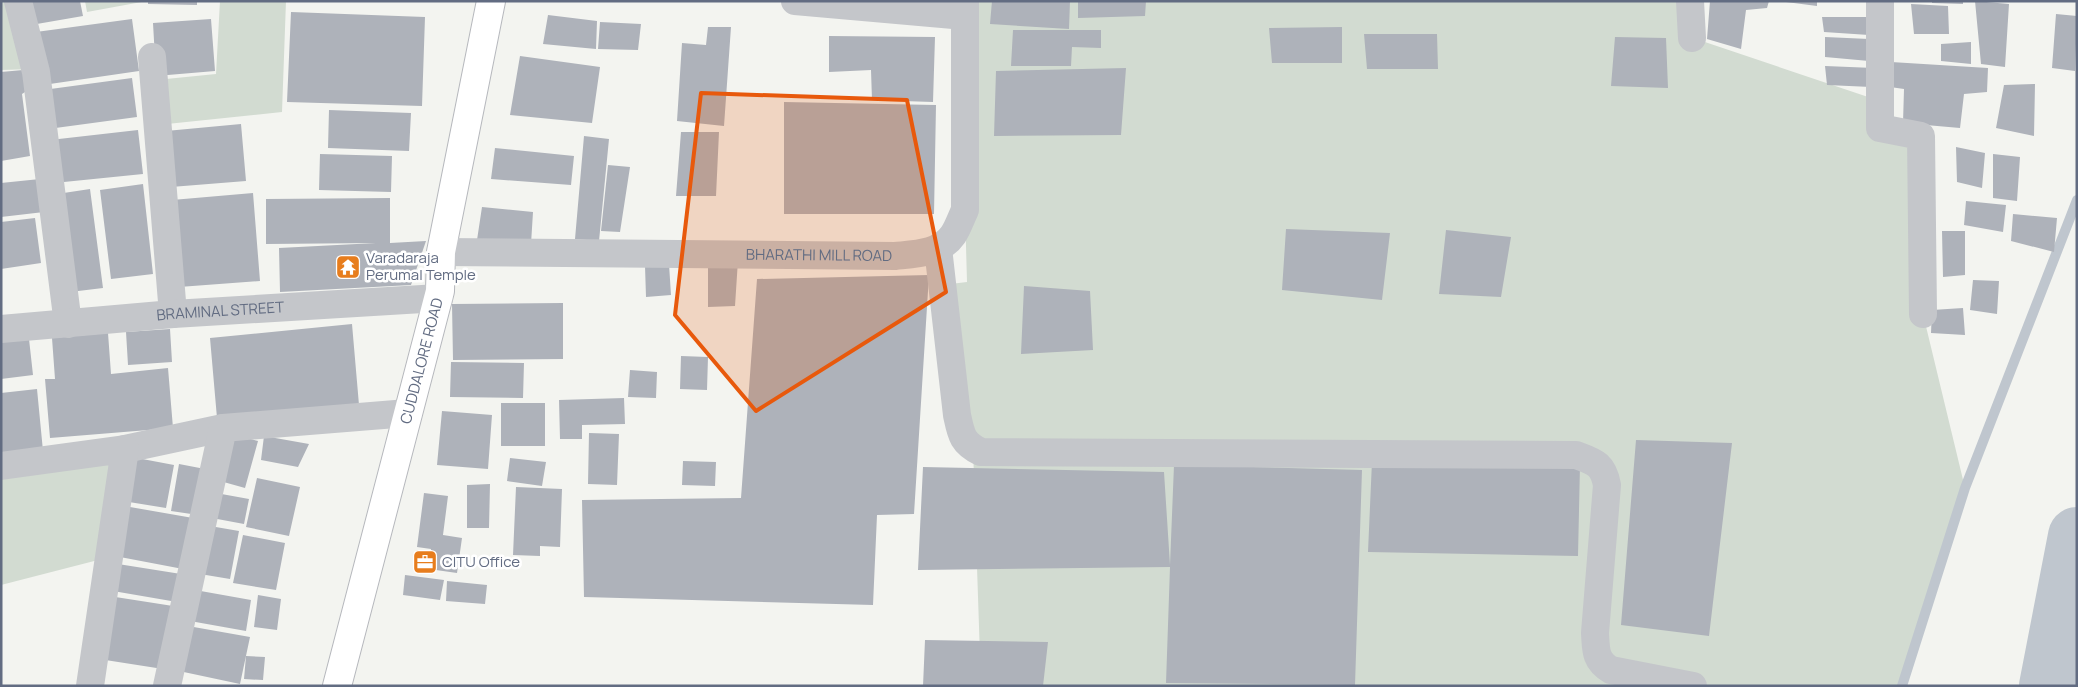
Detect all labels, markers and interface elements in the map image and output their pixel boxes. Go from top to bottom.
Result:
street label: BHARATHI MILL ROAD [746,244,892,266]
place label: Varadaraja Perumal Temple [366,247,476,285]
temple icon: Varadaraja Perumal Temple [335,254,361,280]
street label: CUDDALORE ROAD [395,295,448,426]
street label: BRAMINAL STREET [156,296,285,325]
office icon: CITU Office [412,549,438,575]
place label: CITU Office [442,551,520,572]

